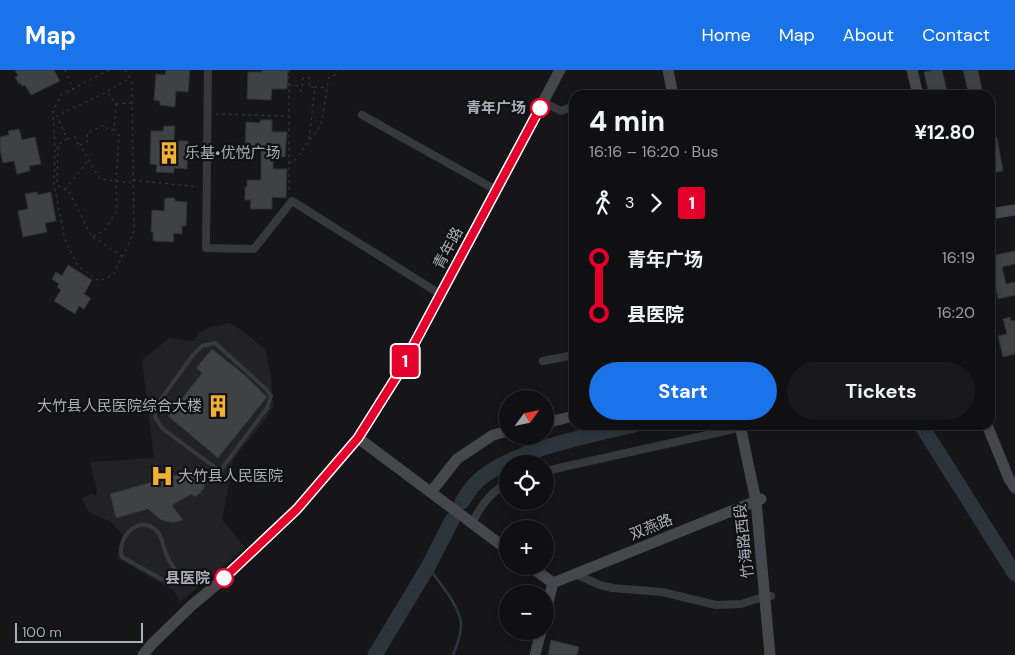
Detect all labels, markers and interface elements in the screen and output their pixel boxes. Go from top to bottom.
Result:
text: Map [25,20,76,51]
text: Home [701,23,751,47]
text: Map [779,23,815,47]
text: About [843,23,894,47]
text: Contact [922,23,990,47]
place label: 青年广场 [466,98,526,118]
marker: 青年广场 [530,98,550,118]
text: 4 min [589,103,665,140]
text: ¥12.80 [915,120,975,145]
building icon: 乐基•优悦广场 [156,140,182,166]
text: 16:16 – 16:20 · Bus [589,141,718,162]
place label: 乐基•优悦广场 [185,143,280,163]
icon: walk [589,189,617,217]
icon: forward [642,189,670,217]
text: 1 [688,191,695,215]
text: 3 [625,192,634,213]
street label: 青年路 [429,223,467,273]
text: 青年广场 [627,247,703,272]
text: 16:19 [942,247,975,268]
text: 县医院 [627,302,684,327]
text: 16:20 [937,302,975,323]
line badge: 1 [389,345,421,377]
text: 1 [402,349,408,373]
button: Start [589,362,777,420]
button: Tickets [787,362,975,420]
north arrow [499,390,554,445]
map controls [499,390,554,640]
building icon: 大竹县人民医院综合大楼 [205,393,231,419]
place label: 大竹县人民医院综合大楼 [37,396,202,416]
button: locate [499,455,554,510]
hospital icon: 大竹县人民医院 [149,463,175,489]
place label: 大竹县人民医院 [178,466,283,486]
street label: 竹海路西段 [730,503,758,579]
street label: 双燕路 [626,509,676,545]
button: + [499,520,554,575]
place label: 县医院 [165,568,210,588]
marker: 县医院 [214,568,234,588]
button: − [499,585,554,640]
scale bar [15,620,142,643]
text: 100 m [22,623,62,641]

